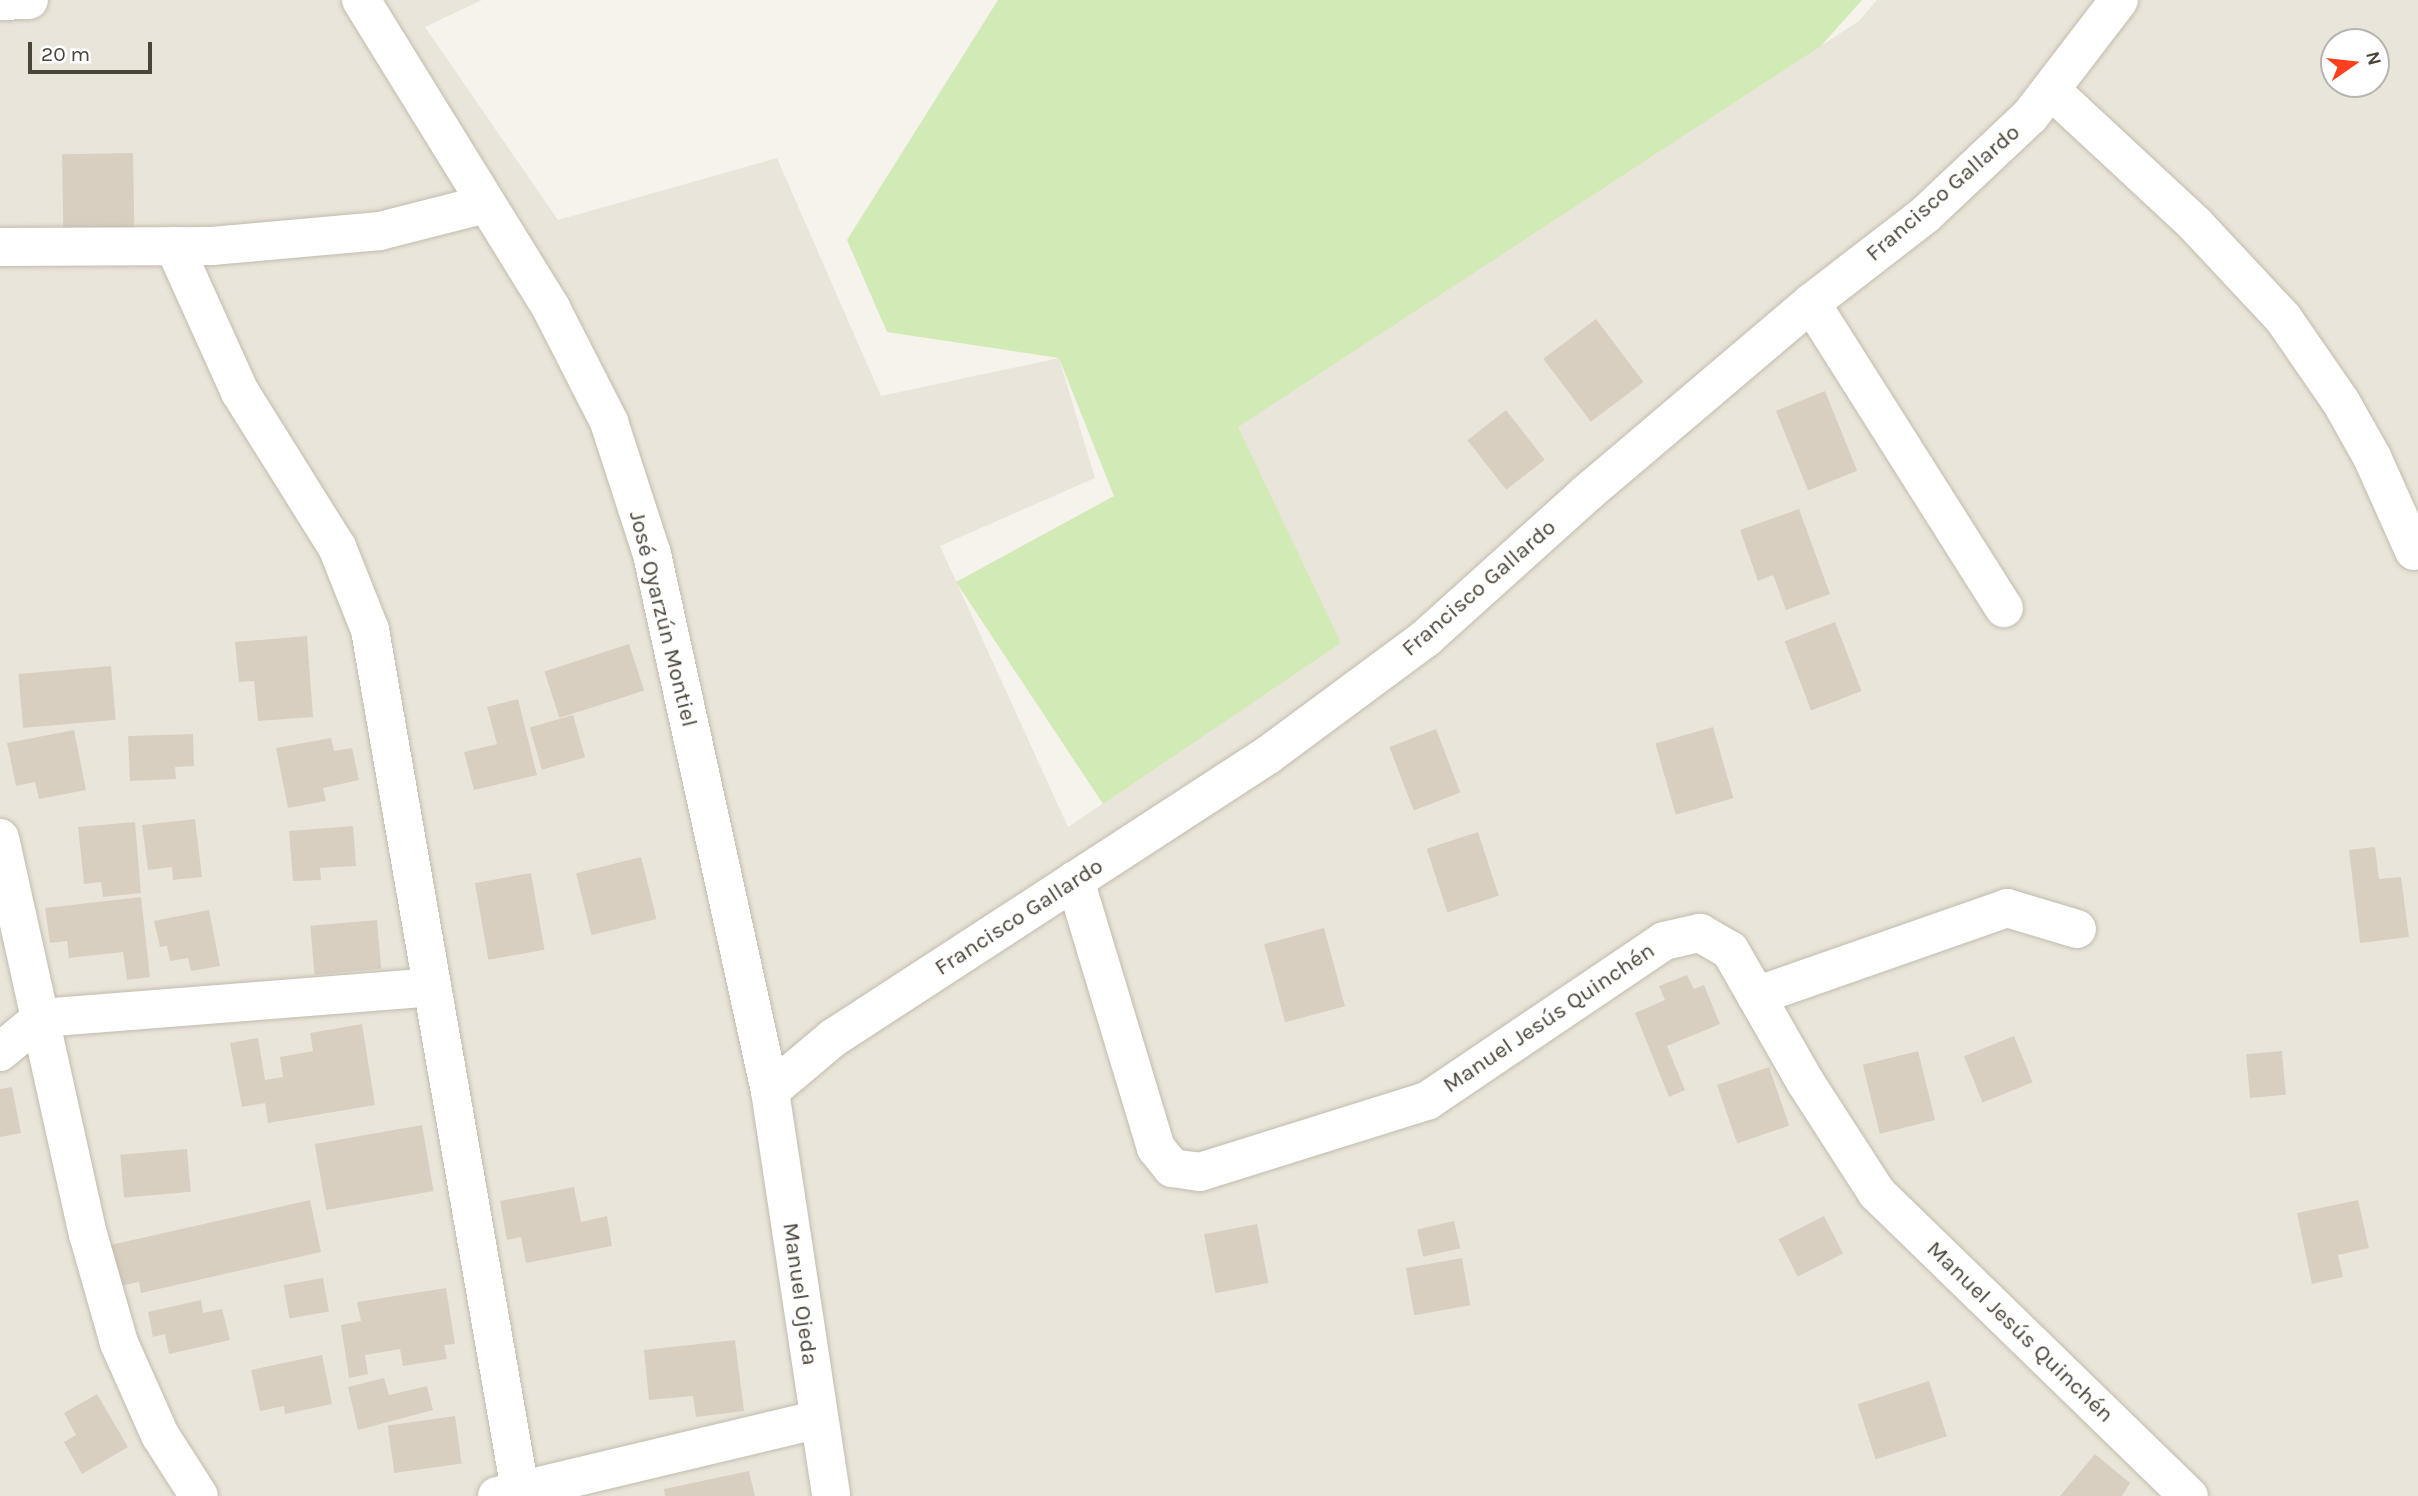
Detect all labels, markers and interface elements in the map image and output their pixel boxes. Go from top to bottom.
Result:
scale bar [32,28,156,72]
north arrow [2320,28,2390,98]
text: 20 m [41,42,90,66]
text: N [2361,49,2386,68]
street label: Francisco Gallardo [1860,119,2026,267]
street label: José Oyarzún Montiel [623,508,703,730]
street label: Francisco Gallardo [1396,514,1562,662]
street label: Francisco Gallardo [930,852,1108,982]
street label: Manuel Jesús Quinchén [1438,937,1660,1099]
street label: Manuel Ojeda [776,1221,824,1367]
street label: Manuel Jesús Quinchén [1921,1235,2119,1429]

